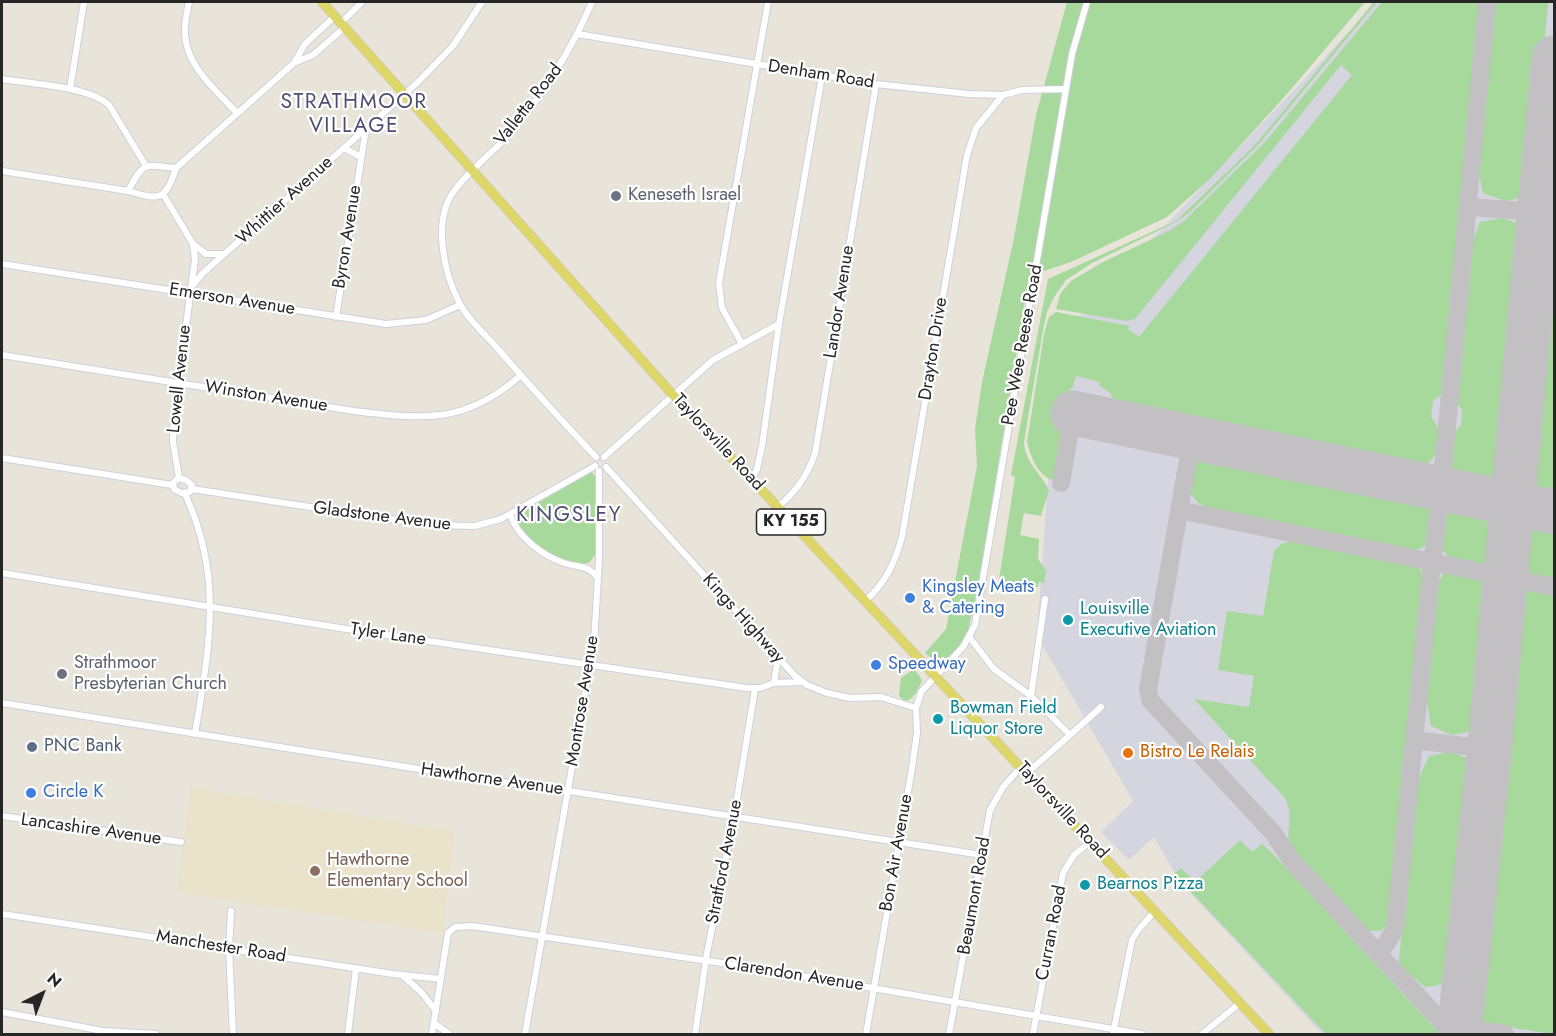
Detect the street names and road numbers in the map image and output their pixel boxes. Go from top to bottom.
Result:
street label: Denham Road [766,56,876,94]
street label: Valletta Road [490,60,568,150]
street label: Whittier Avenue [232,152,338,250]
street label: Byron Avenue [329,184,367,290]
street label: Landor Avenue [820,244,860,360]
street label: Pee Wee Reese Road [998,263,1048,427]
street label: Emerson Avenue [167,279,297,321]
street label: Drayton Drive [915,296,953,402]
street label: Lowell Avenue [164,324,196,434]
street label: Winston Avenue [203,377,329,417]
street label: Taylorsville Road [668,390,768,496]
street label: Gladstone Avenue [312,498,452,536]
road number: KY 155 [756,509,826,535]
street label: Kings Highway [697,570,789,668]
street label: Tyler Lane [349,619,427,651]
street label: Montrose Avenue [562,634,604,768]
street label: Taylorsville Road [1012,758,1112,864]
street label: Hawthorne Avenue [419,759,565,801]
street label: Bon Air Avenue [876,793,918,913]
street label: Stratford Avenue [702,798,748,926]
street label: Lancashire Avenue [19,809,163,851]
street label: Beaumont Road [954,835,996,957]
street label: Curran Road [1032,884,1072,982]
street label: Manchester Road [154,926,288,968]
street label: Clarendon Avenue [723,953,865,997]

